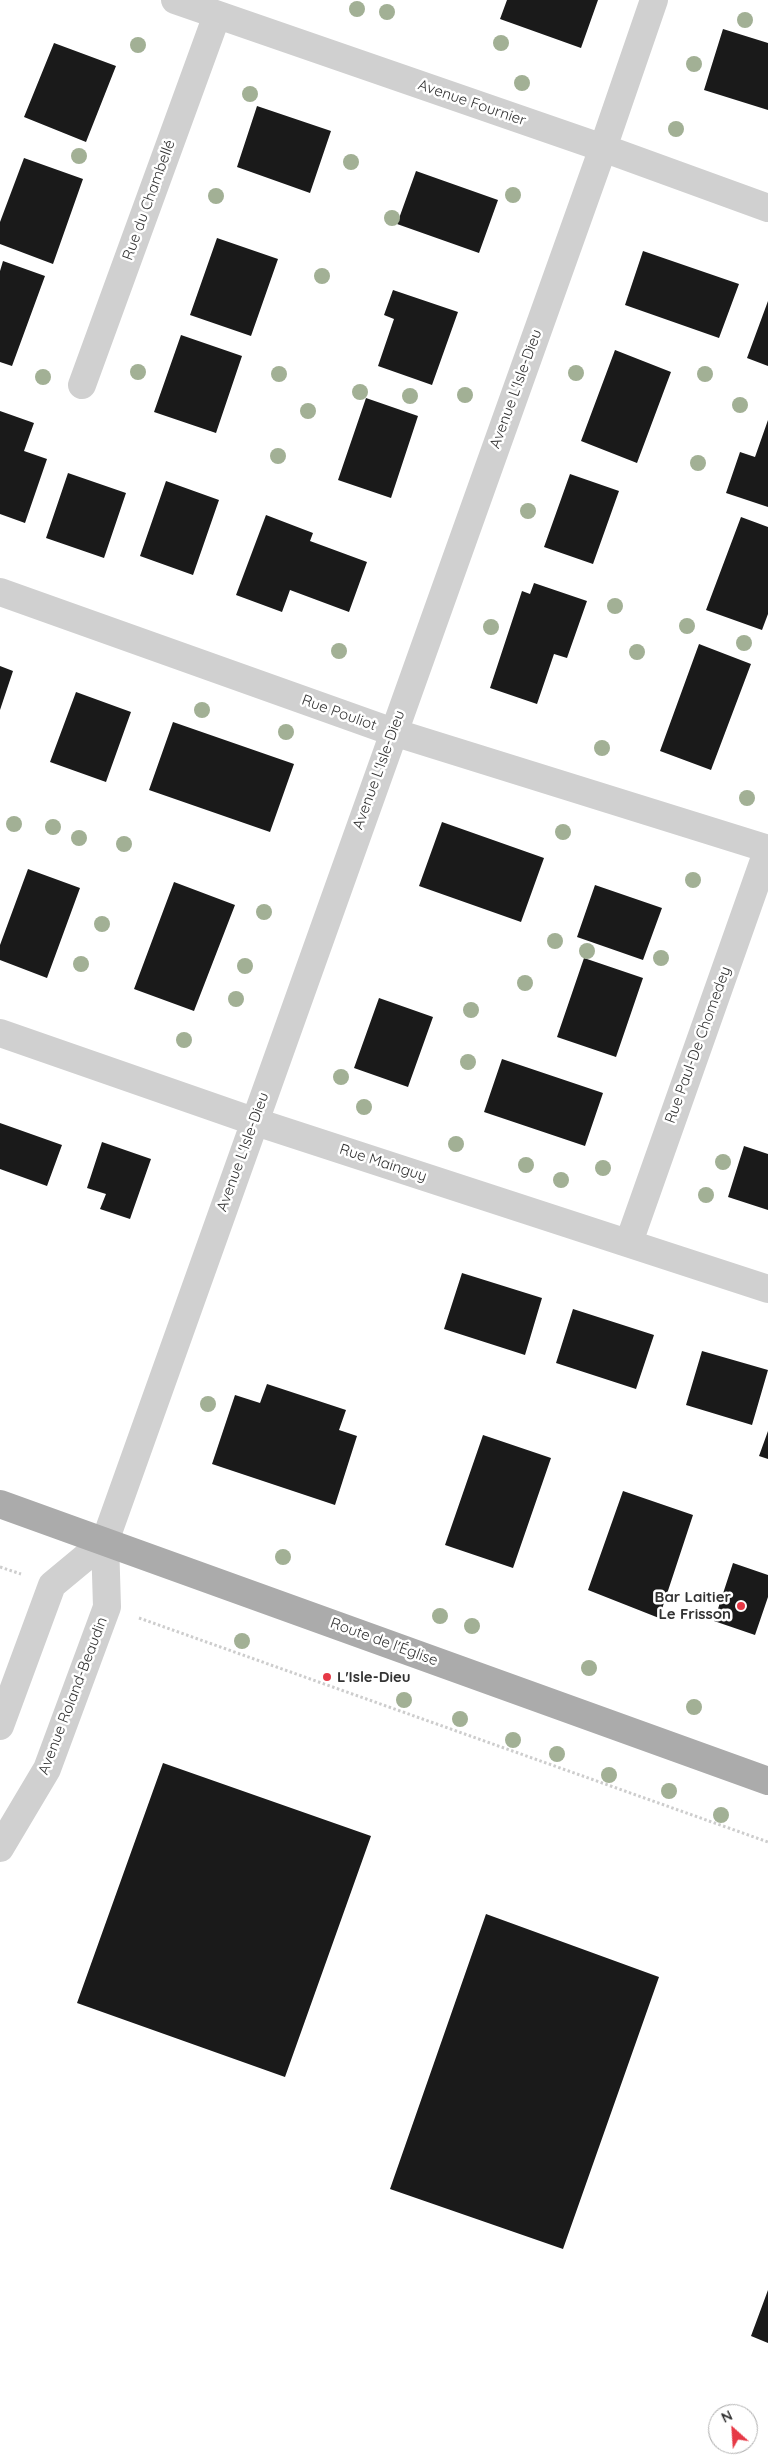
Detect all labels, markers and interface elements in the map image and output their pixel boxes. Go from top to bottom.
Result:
street label: Avenue Fournier [416,76,528,130]
street label: Rue du Chambellé [119,137,179,263]
street label: Avenue L'Isle-Dieu [486,327,546,451]
street label: Rue Pouliot [299,691,379,735]
street label: Avenue L'Isle-Dieu [349,708,409,832]
street label: Rue Paul-De Chomedey [661,964,735,1126]
street label: Avenue L'Isle-Dieu [213,1090,273,1214]
street label: Rue Mainguy [337,1140,429,1186]
place label: Bar Laitier Le Frisson [655,1588,731,1623]
marker: Bar Laitier Le Frisson [735,1600,747,1612]
street label: Route de l'Église [328,1614,440,1670]
street label: Avenue Roland-Beaudin [35,1615,111,1777]
place label: L'Isle-Dieu [337,1668,411,1686]
marker: L'Isle-Dieu [321,1671,333,1683]
north arrow [708,2404,758,2454]
text: N [718,2406,735,2427]

